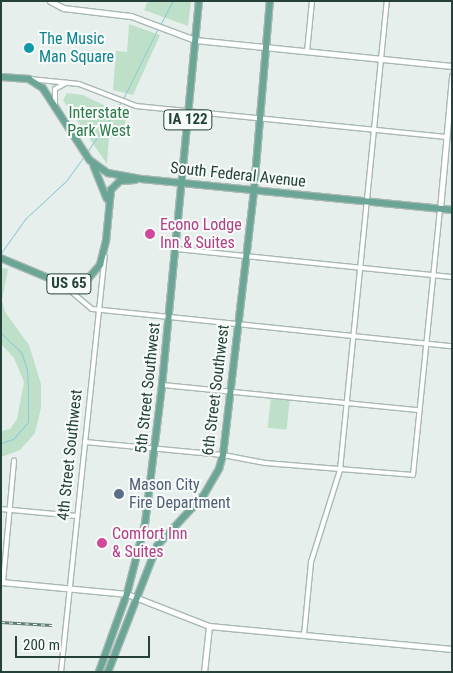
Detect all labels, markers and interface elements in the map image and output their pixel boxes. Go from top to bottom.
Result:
place label: The Music Man Square [39,29,114,67]
marker: The Music Man Square [23,42,35,54]
park label: Interstate Park West [67,103,131,141]
road number: IA 122 [163,108,213,132]
street label: South Federal Avenue [169,158,307,192]
place label: Econo Lodge Inn & Suites [160,215,242,253]
marker: Econo Lodge Inn & Suites [144,228,156,240]
road number: US 65 [45,272,93,296]
street label: 5th Street Southwest [132,322,164,454]
street label: 6th Street Southwest [198,323,234,457]
street label: 4th Street Southwest [54,389,86,521]
place label: Mason City Fire Department [129,475,230,513]
marker: Mason City Fire Department [113,488,125,500]
place label: Comfort Inn & Suites [112,524,187,562]
marker: Comfort Inn & Suites [96,537,108,549]
scale bar [18,626,152,658]
text: 200 m [23,636,60,654]

